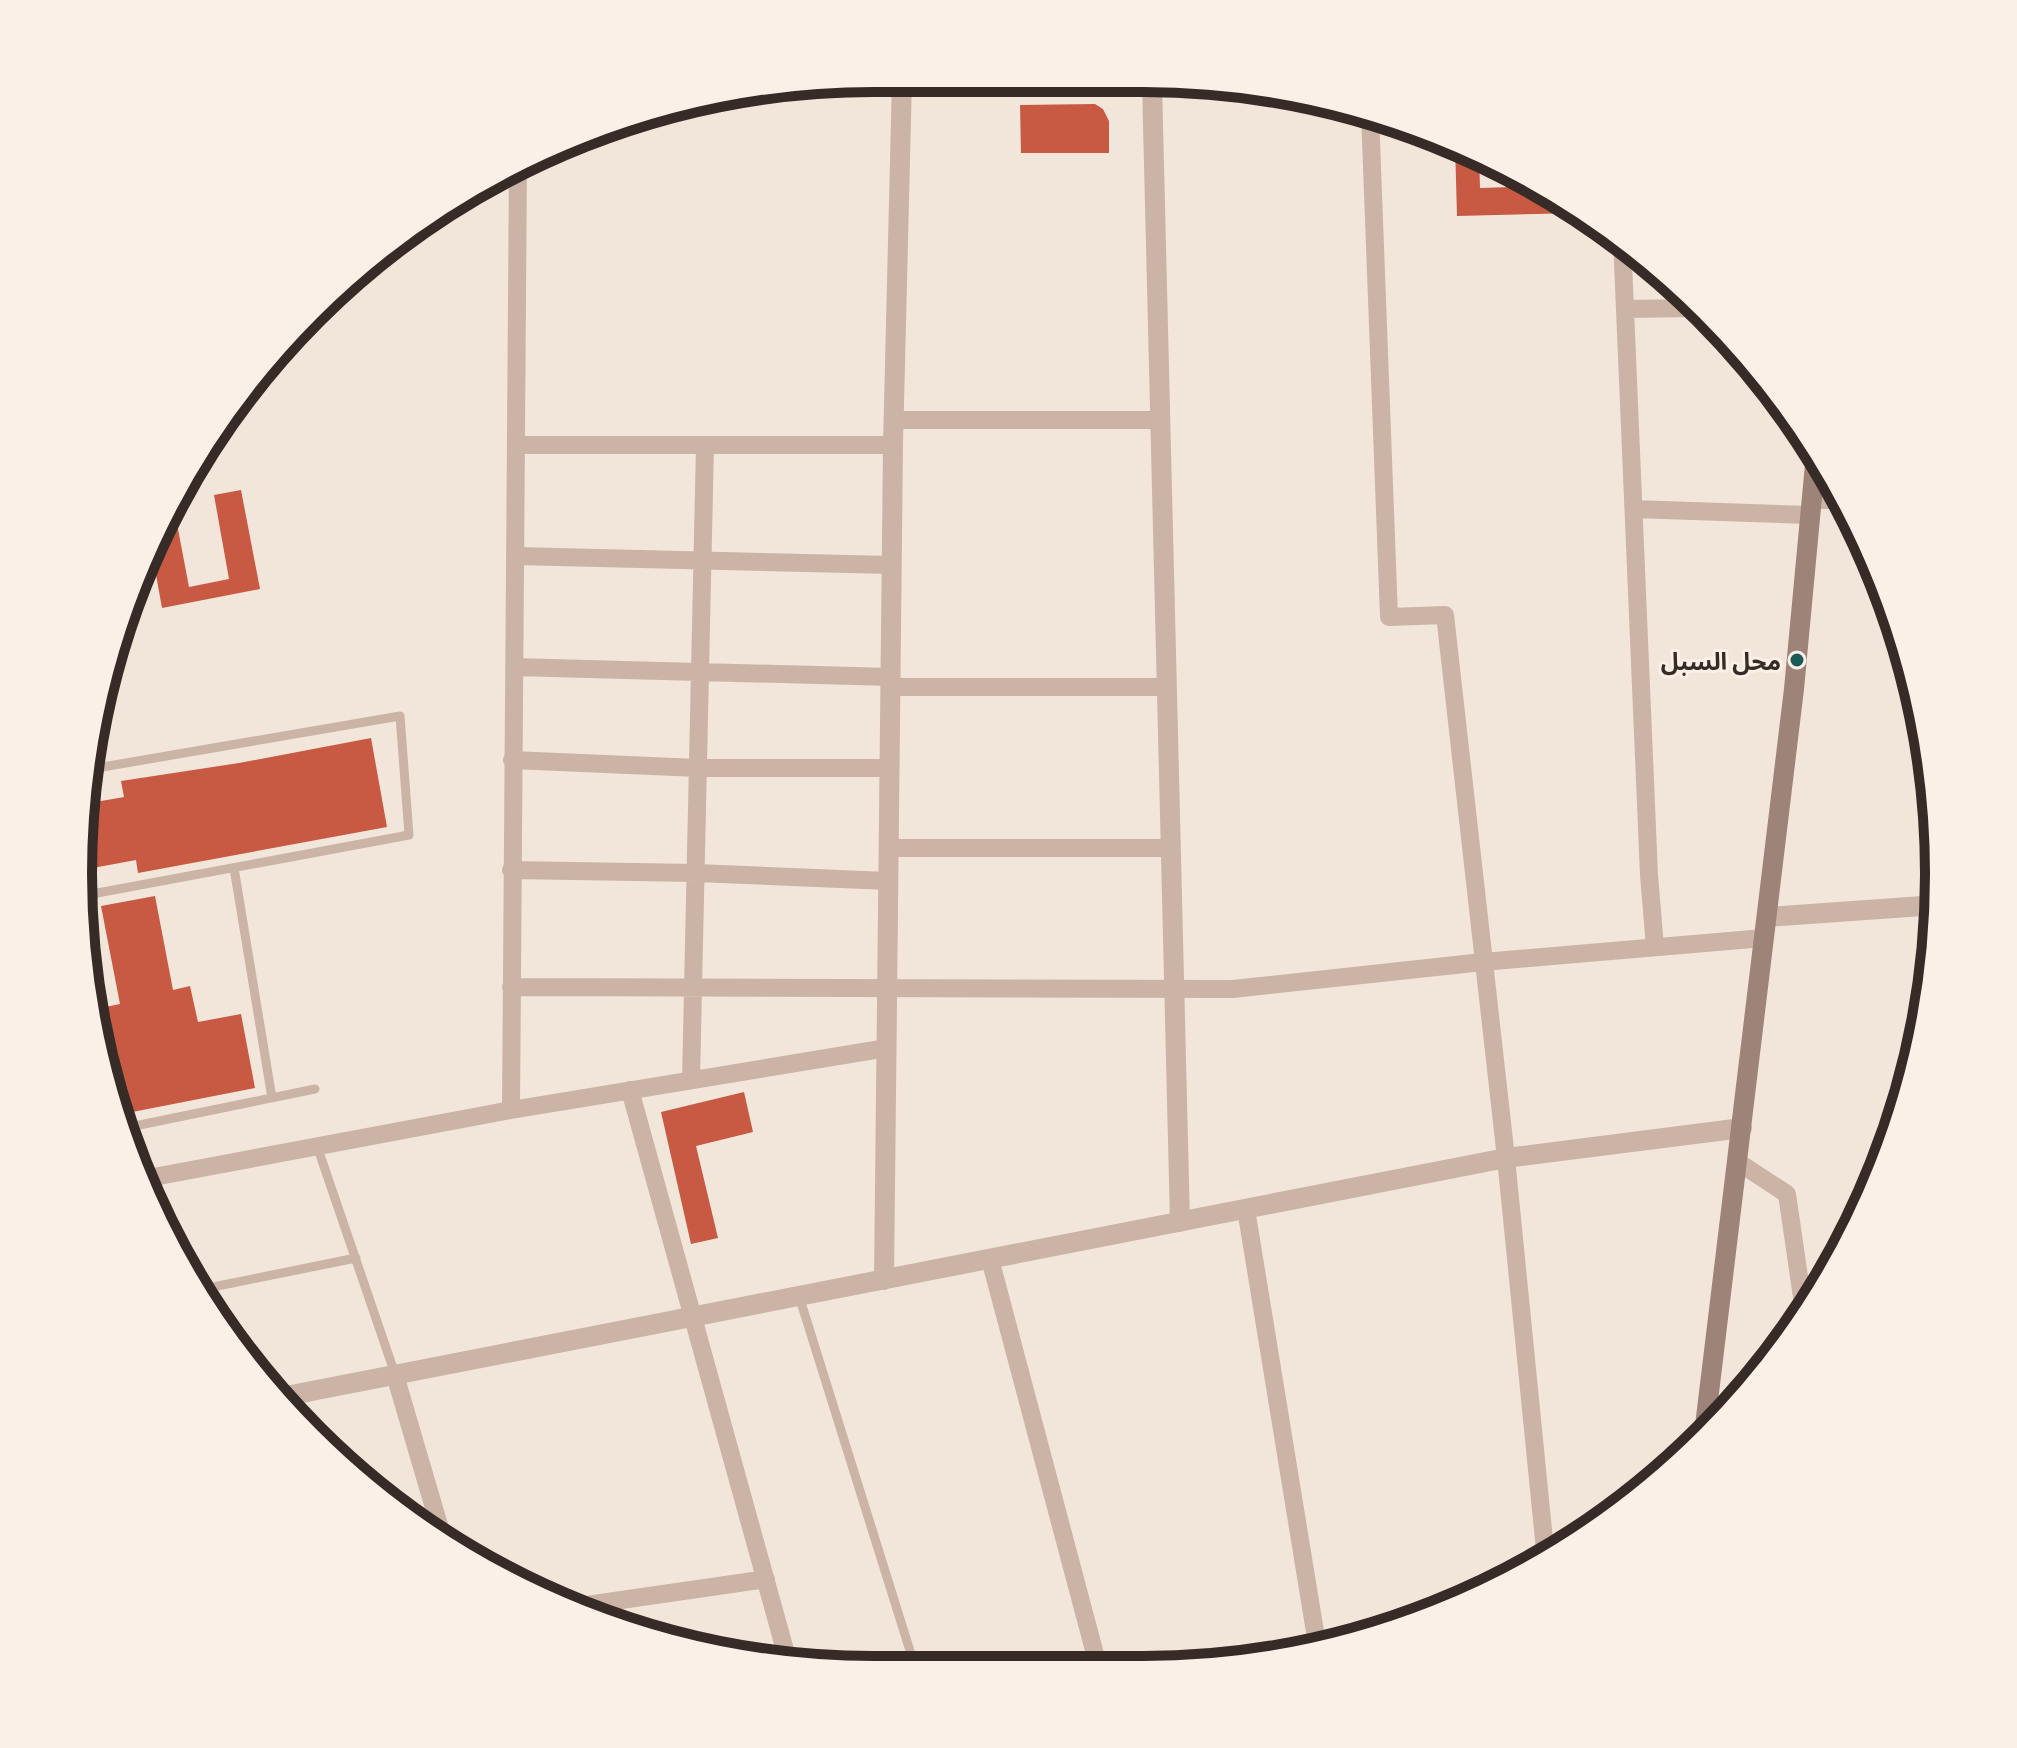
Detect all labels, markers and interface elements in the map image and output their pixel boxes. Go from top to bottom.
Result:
place label: محل السبل [1661,646,1781,676]
marker: محل السبل [1788,651,1806,669]

